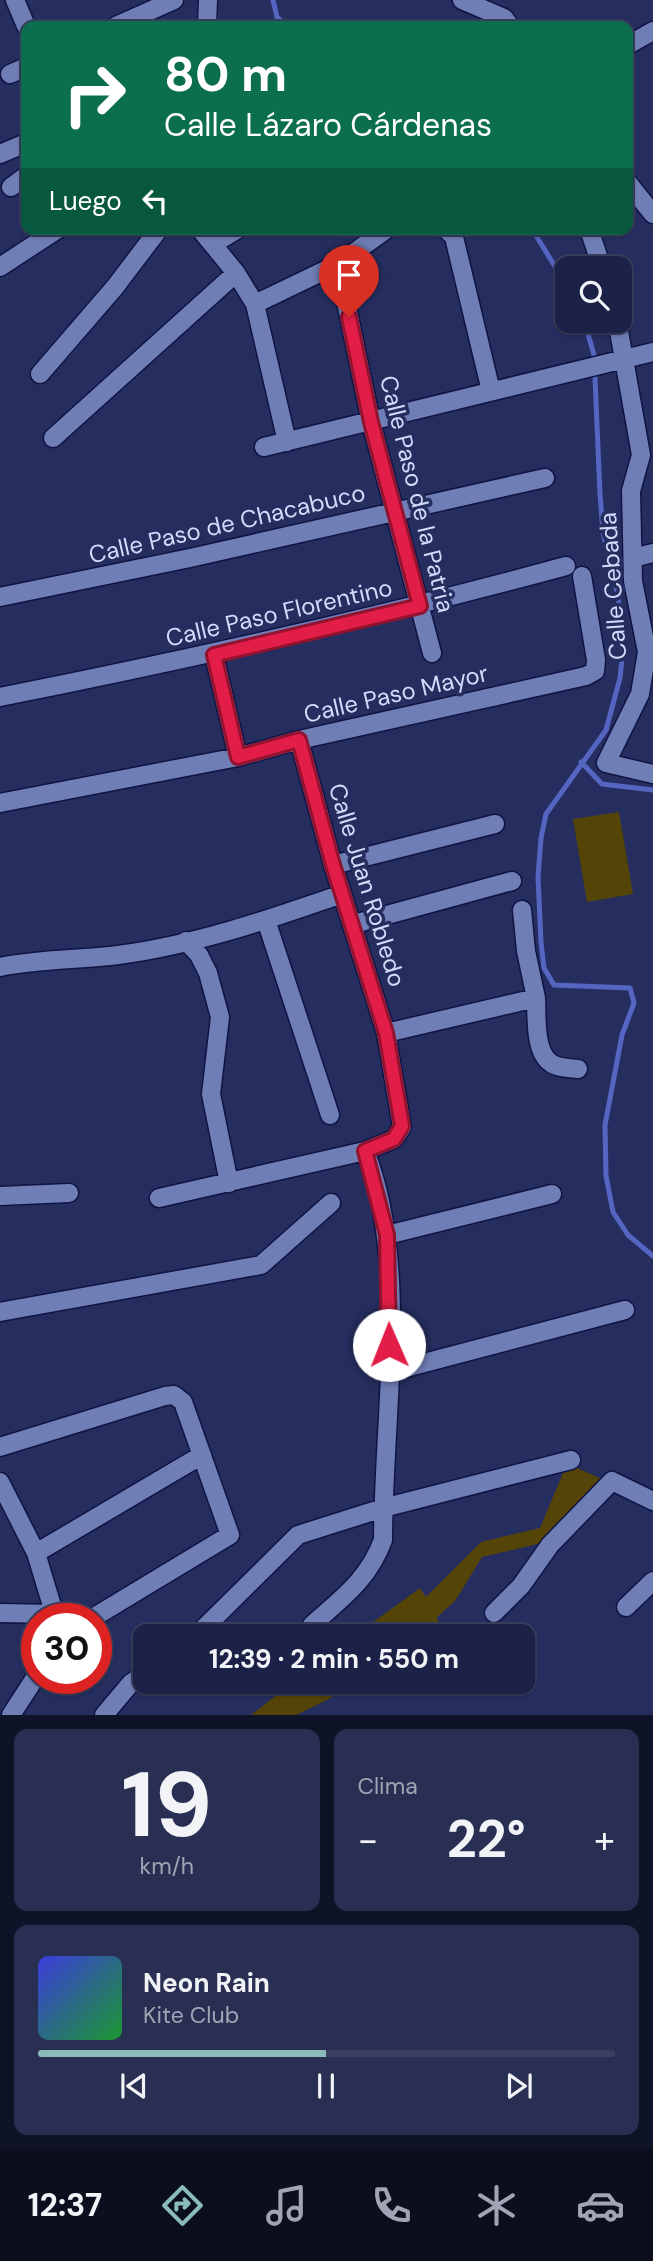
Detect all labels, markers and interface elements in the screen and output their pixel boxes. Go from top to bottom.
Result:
text: 80 m [164,42,287,106]
icon: right [49,49,140,140]
text: Calle Lázaro Cárdenas [164,104,492,146]
icon: left [136,182,174,220]
text: Luego [49,184,122,218]
pin [319,245,379,317]
icon: arrive [330,256,368,294]
map controls [555,256,632,333]
button: search [555,256,632,333]
street label: Calle Paso de la Patria [373,372,462,616]
street label: Calle Paso de Chacabuco [86,477,368,570]
street label: Calle Cebada [592,511,633,661]
street label: Calle Paso Florentino [163,571,395,654]
street label: Calle Paso Mayor [301,657,491,730]
street label: Calle Juan Robledo [322,779,413,990]
position arrow [352,1308,426,1382]
speed limit sign: 30 [21,1603,112,1694]
text: 12:39 · 2 min · 550 m [209,1642,459,1676]
text: 19 [121,1746,212,1864]
text: Clima [358,1771,418,1801]
text: 22° [447,1805,526,1873]
text: − [358,1815,378,1865]
text: + [594,1815,615,1865]
text: km/h [140,1851,194,1881]
text: Neon Rain [143,1966,270,2000]
text: Kite Club [143,2000,239,2030]
icon: previous [115,2067,153,2105]
icon: pause [307,2067,345,2105]
icon: next [500,2067,538,2105]
icon: directions [158,2181,207,2230]
icon: music [262,2181,311,2230]
icon: phone [367,2181,416,2230]
icon: climate [472,2181,521,2230]
icon: car [576,2181,625,2230]
text: 12:37 [28,2184,102,2226]

